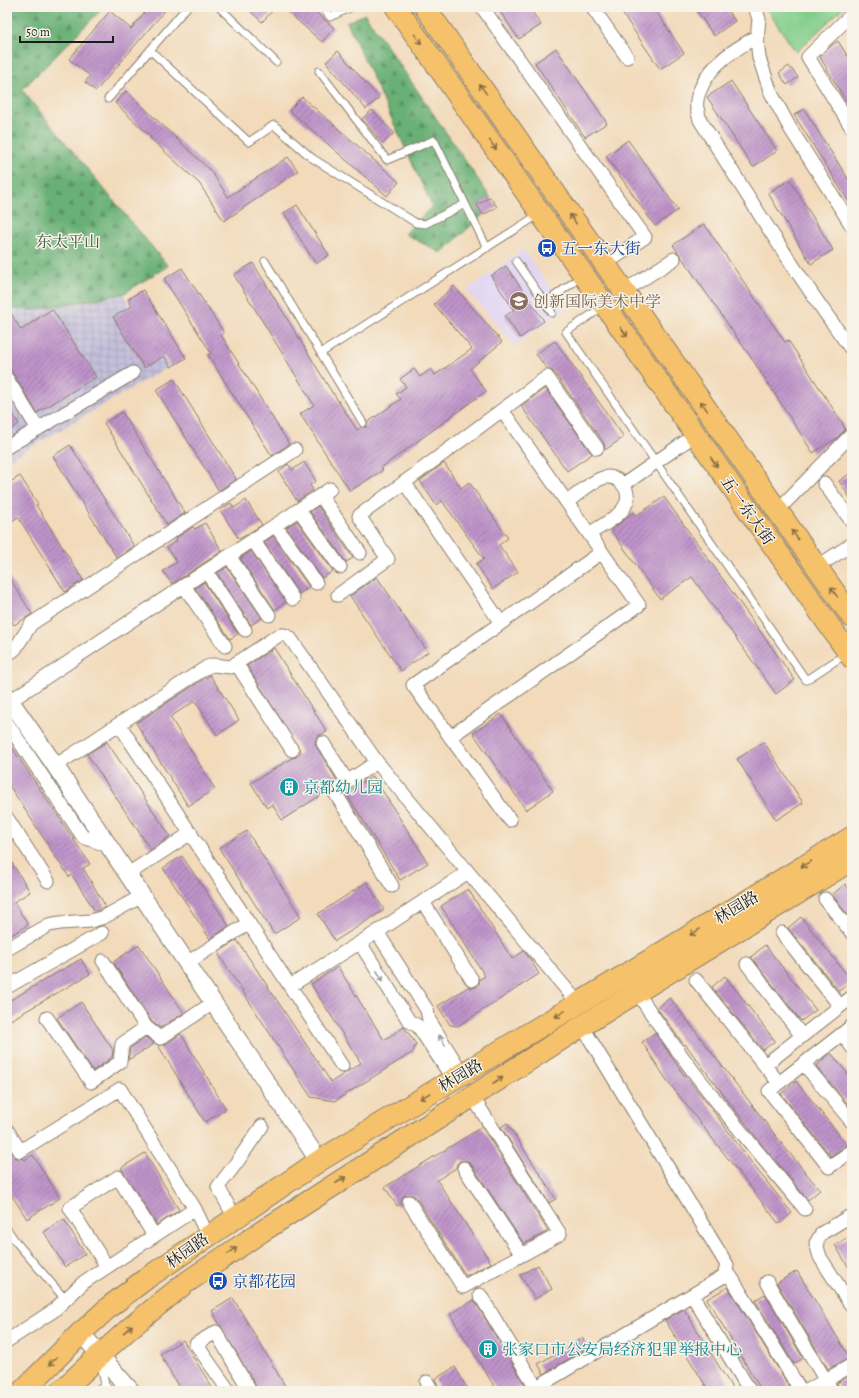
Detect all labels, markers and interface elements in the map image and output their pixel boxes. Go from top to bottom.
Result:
scale bar [20,18,113,44]
text: 50 m [26,24,50,40]
one-way arrow [414,33,422,44]
one-way arrow [479,84,487,95]
one-way arrow [489,140,497,151]
one-way arrow [569,214,577,225]
park label: 东太平山 [36,231,100,253]
bus stop icon: 五一东大街 [536,237,558,259]
place label: 五一东大街 [561,238,641,260]
school or university icon: 创新国际美术中学 [508,290,530,312]
place label: 创新国际美术中学 [533,291,661,313]
one-way arrow [619,326,628,337]
one-way arrow [700,400,708,411]
one-way arrow [710,456,718,467]
street label: 五一东大街 [715,471,779,550]
one-way arrow [791,530,799,541]
one-way arrow [830,587,838,598]
building icon: 京都幼儿园 [278,776,300,798]
place label: 京都幼儿园 [303,777,383,799]
one-way arrow [801,860,812,869]
street label: 林园路 [710,886,763,930]
one-way arrow [689,928,701,936]
one-way arrow [377,970,385,982]
one-way arrow [554,1010,566,1018]
one-way arrow [437,1034,445,1046]
street label: 林园路 [434,1054,487,1098]
one-way arrow [492,1076,503,1084]
one-way arrow [420,1092,431,1100]
one-way arrow [335,1176,346,1184]
street label: 林园路 [162,1228,214,1274]
one-way arrow [226,1247,237,1255]
bus stop icon: 京都花园 [207,1270,229,1292]
place label: 京都花园 [232,1271,296,1293]
one-way arrow [123,1325,134,1334]
building icon: 张家口市公安局经济犯罪举报中心 [477,1338,499,1360]
place label: 张家口市公安局经济犯罪举报中心 [502,1339,742,1361]
one-way arrow [48,1356,58,1366]

